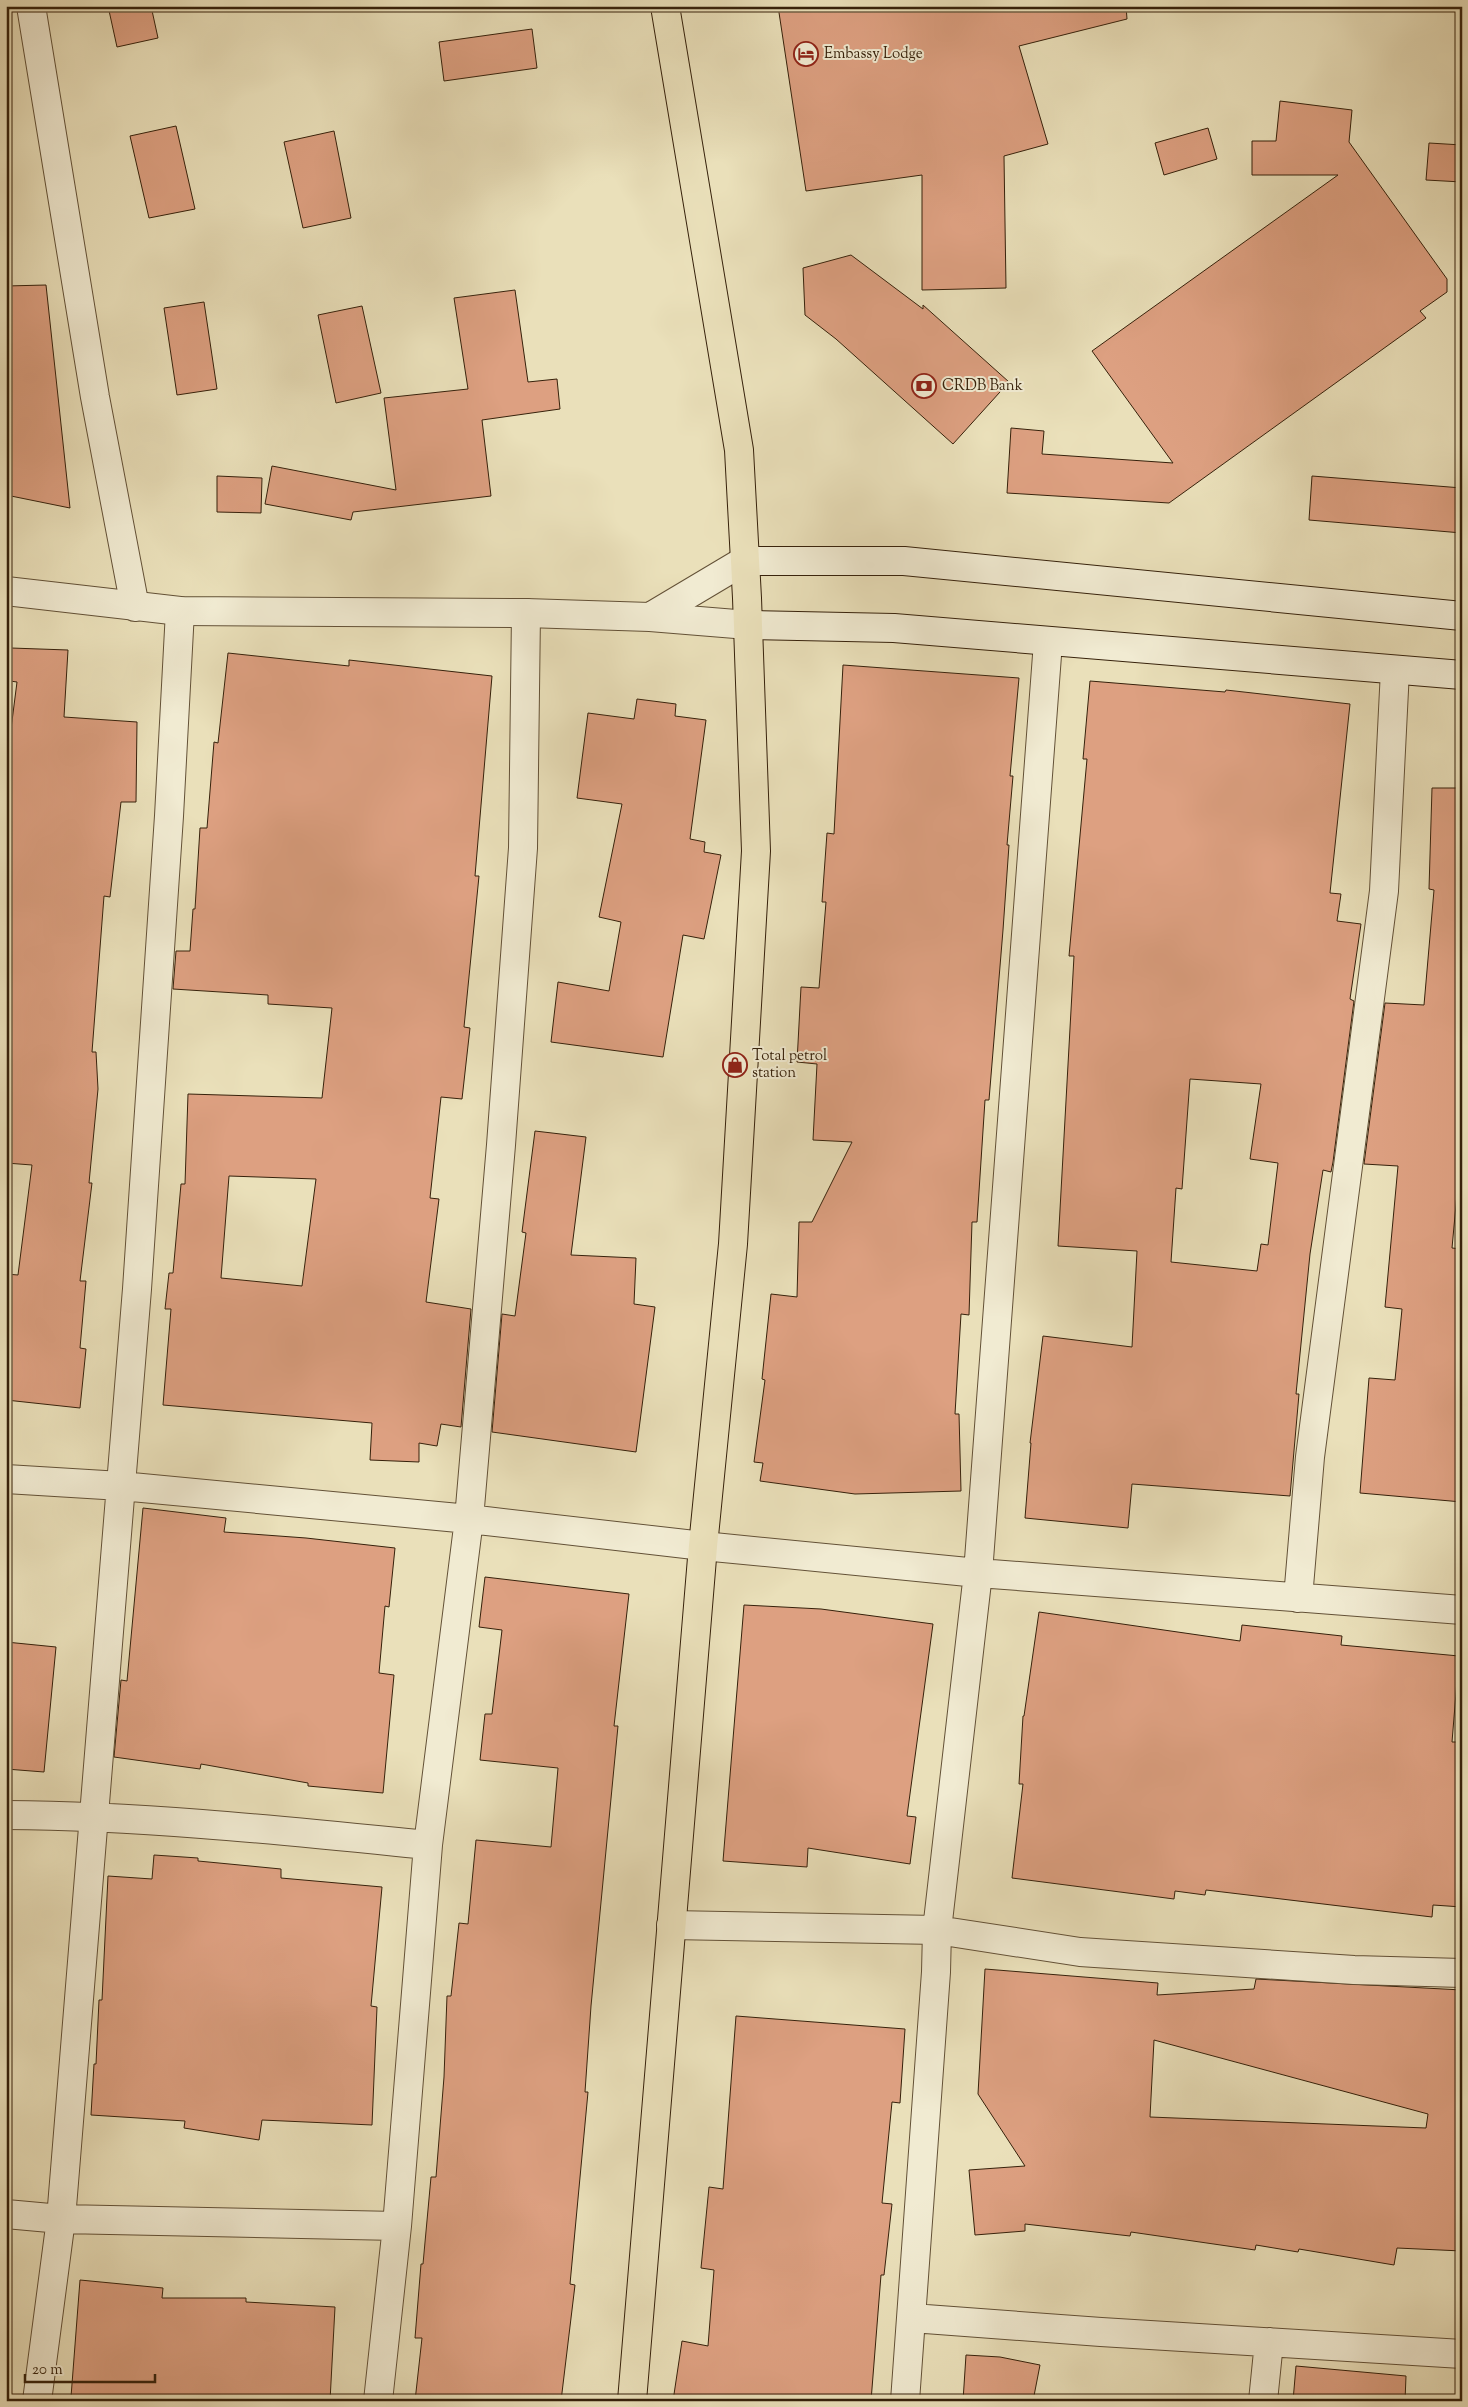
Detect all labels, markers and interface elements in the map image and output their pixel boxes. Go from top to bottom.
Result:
hotel icon: Embassy Lodge [793,41,819,67]
place label: Embassy Lodge [824,44,923,65]
bank icon: CRDB Bank [911,373,937,399]
place label: CRDB Bank [942,376,1023,397]
place label: Total petrol station [752,1046,827,1084]
shop icon: Total petrol station [722,1052,748,1078]
scale bar [25,2352,155,2384]
text: 20 m [32,2360,63,2381]

